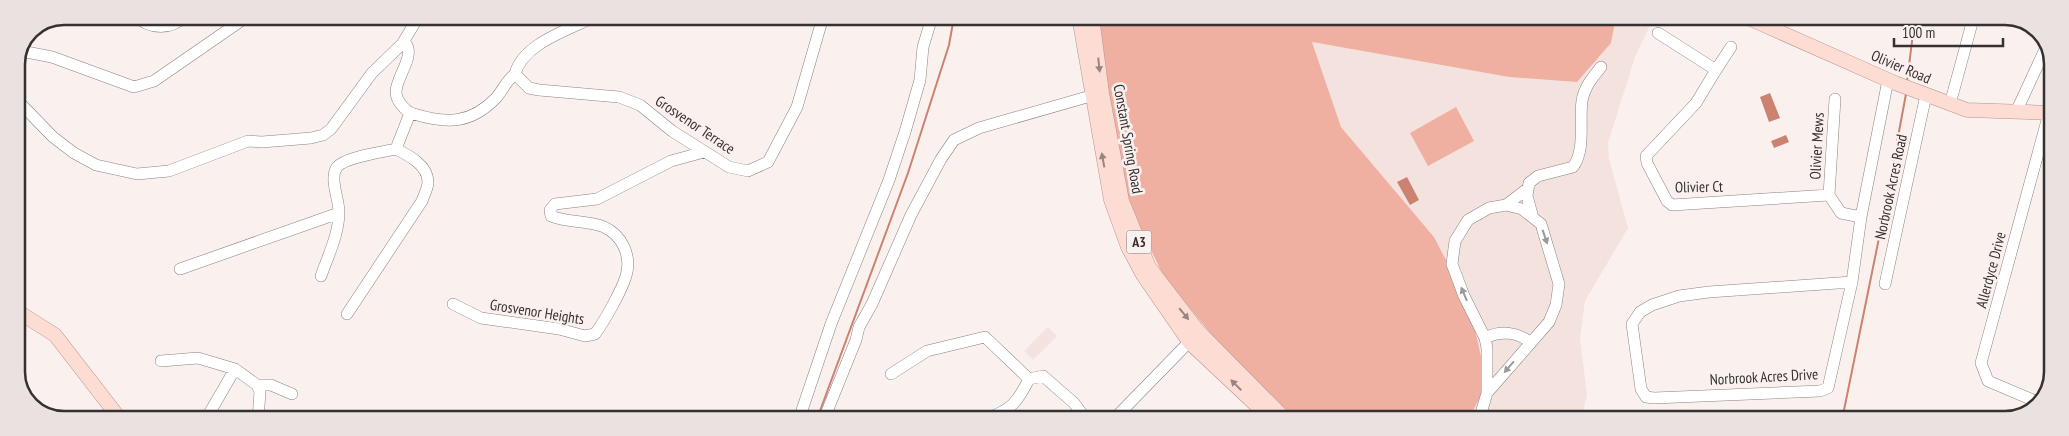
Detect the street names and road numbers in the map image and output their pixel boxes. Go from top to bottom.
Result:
street label: Olivier Road [1868,45,1934,88]
street label: Constant Spring Road [1110,83,1147,195]
street label: Grosvenor Terrace [652,91,739,158]
street label: Olivier Mews [1805,112,1828,180]
street label: Norbrook Acres Road [1870,133,1911,241]
street label: Olivier Ct [1675,177,1723,196]
road number: A3 [1126,230,1152,253]
street label: Allerdyce Drive [1971,230,2010,310]
street label: Grosvenor Heights [489,295,586,328]
street label: Norbrook Acres Drive [1709,364,1819,389]

